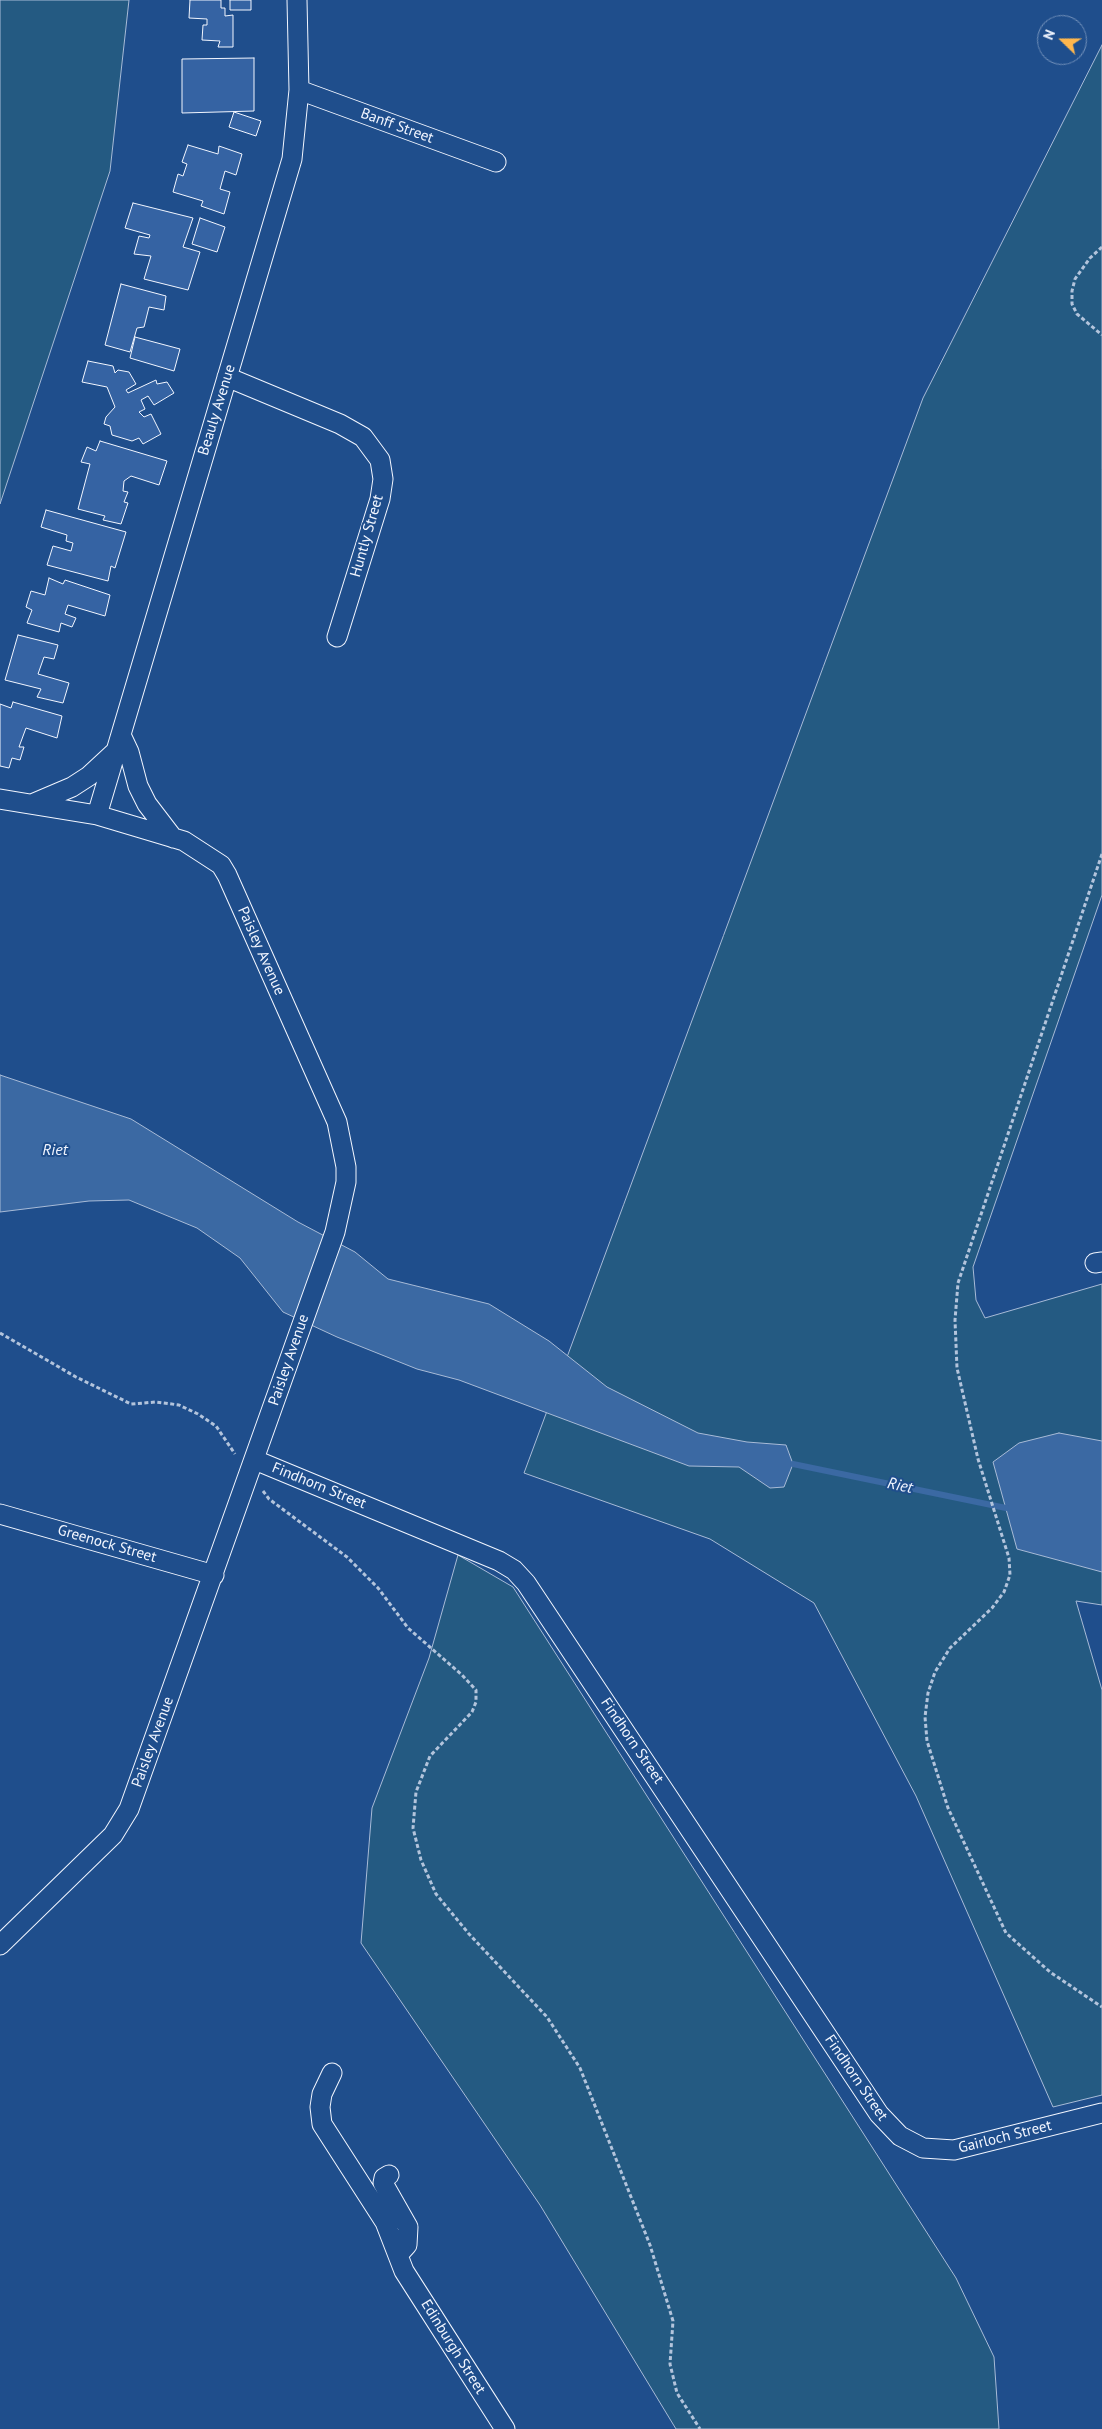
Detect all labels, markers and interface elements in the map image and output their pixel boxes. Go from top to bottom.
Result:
north arrow [1037,15,1087,65]
text: N [1039,27,1059,42]
street label: Banff Street [358,104,436,148]
street label: Beauly Avenue [195,362,239,458]
street label: Huntly Street [347,493,387,579]
street label: Paisley Avenue [233,904,289,998]
water label: Riet [42,1140,68,1160]
street label: Paisley Avenue [265,1312,313,1408]
street label: Findhorn Street [269,1459,369,1513]
water label: Riet [886,1474,914,1498]
street label: Greenock Street [56,1521,158,1567]
street label: Paisley Avenue [128,1694,178,1790]
street label: Findhorn Street [597,1695,667,1787]
street label: Findhorn Street [821,2032,891,2124]
street label: Gairloch Street [957,2117,1053,2157]
street label: Edinburgh Street [417,2296,489,2398]

